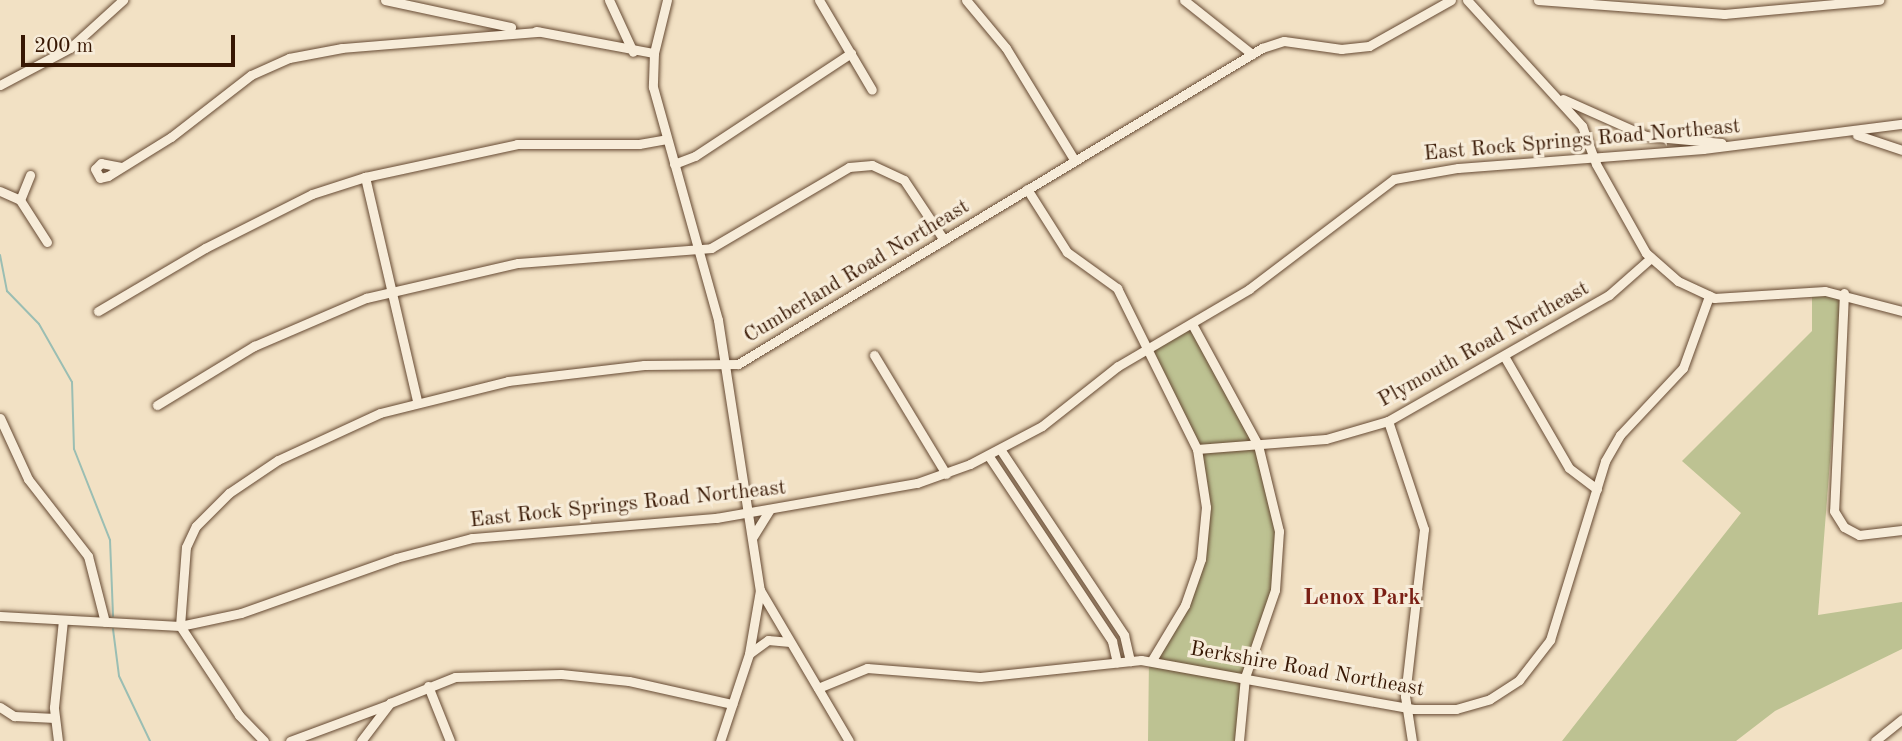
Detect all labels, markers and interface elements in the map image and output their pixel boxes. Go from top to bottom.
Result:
scale bar [24,21,238,65]
text: 200 m [34,36,93,57]
street label: East Rock Springs Road Northeast [1423,115,1741,167]
street label: Cumberland Road Northeast [740,195,974,349]
street label: Plymouth Road Northeast [1374,276,1594,414]
street label: East Rock Springs Road Northeast [469,476,787,534]
district label: Lenox Park [1303,584,1421,612]
street label: Berkshire Road Northeast [1188,637,1426,703]

